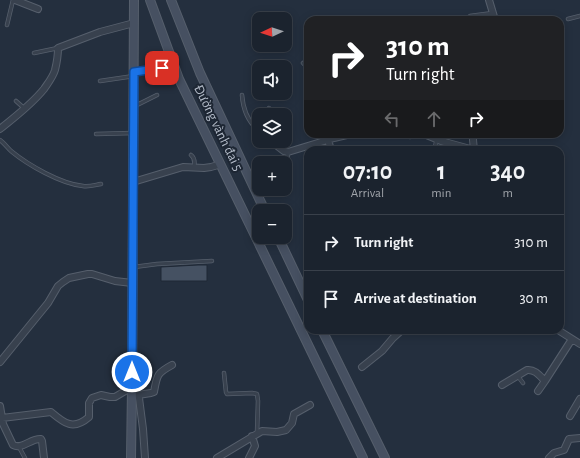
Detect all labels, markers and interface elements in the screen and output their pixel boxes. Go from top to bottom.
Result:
north arrow [252,12,292,52]
map controls [252,12,292,244]
icon: right [320,32,372,84]
text: 310 m [386,33,450,61]
pin [145,51,179,85]
icon: arrive [151,57,173,79]
button: sound [252,60,292,100]
text: Turn right [386,66,455,84]
street label: Đường vành đai 5 [191,83,245,174]
button: layers [252,108,292,148]
icon: left [381,108,403,130]
icon: ahead [423,108,445,130]
icon: right [465,108,487,130]
button: + [252,156,292,196]
text: 07:10 [343,160,392,184]
text: 1 [437,160,446,184]
text: 340 [490,160,525,184]
text: Arrival [351,187,384,200]
text: min [431,187,451,200]
text: m [502,187,513,200]
button: − [252,204,292,244]
icon: right [320,232,342,254]
text: Turn right [354,235,413,250]
text: 310 m [514,235,548,250]
icon: arrive [320,288,342,310]
text: Arrive at destination [354,291,477,306]
text: 30 m [519,291,548,306]
position arrow [111,351,153,393]

